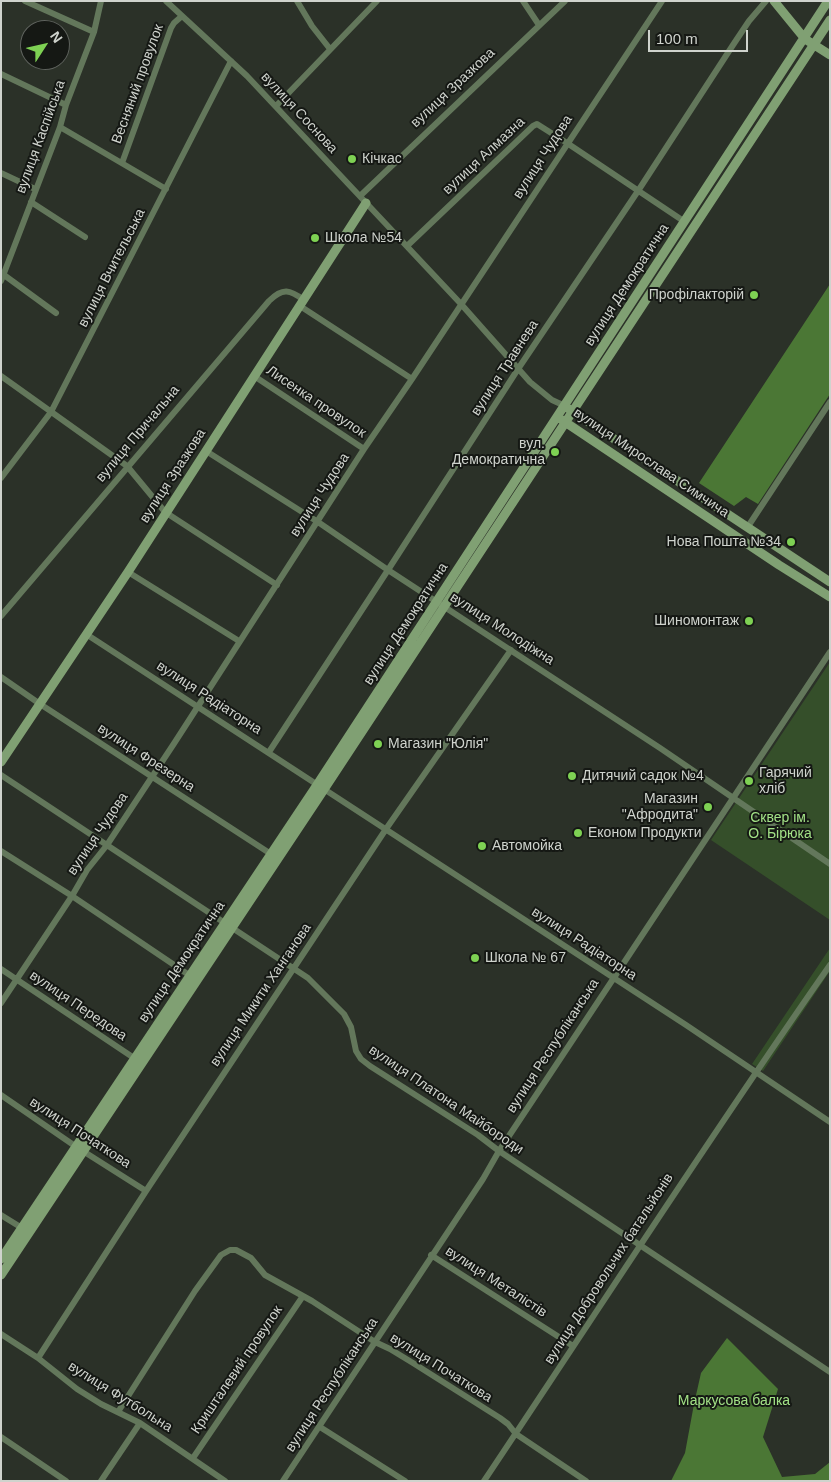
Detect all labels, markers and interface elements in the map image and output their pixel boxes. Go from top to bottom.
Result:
north arrow [20,20,70,70]
scale bar [651,20,751,52]
street label: Весняний провулок [109,22,167,146]
text: N [47,28,66,46]
text: 100 m [656,30,698,47]
street label: вулиця Зразкова [408,45,498,131]
street label: вулиця Соснова [257,69,341,157]
street label: вулиця Каспійська [13,78,69,196]
street label: вулиця Чудова [510,112,576,202]
street label: вулиця Алмазна [440,114,528,198]
place label: Кічкас [362,151,402,167]
marker: Кічкас [346,153,358,165]
street label: вулиця Вчительська [75,206,149,330]
street label: вулиця Демократична [581,221,673,349]
place label: Школа №54 [325,230,402,246]
marker: Школа №54 [309,232,321,244]
place label: Профілакторій [649,287,744,303]
marker: Профілакторій [748,289,760,301]
street label: вулиця Травнева [468,317,542,419]
street label: Лисенка провулок [263,362,369,442]
street label: вулиця Причальна [93,382,183,486]
street label: вулиця Мирослава Симчича [570,405,732,521]
street label: вулиця Зразкова [136,426,210,526]
place label: вул. Демократична [452,436,545,468]
marker: вул. Демократична [549,446,561,458]
street label: вулиця Чудова [287,450,353,540]
place label: Нова Пошта №34 [667,534,781,550]
marker: Нова Пошта №34 [785,536,797,548]
street label: вулиця Демократична [360,560,452,688]
street label: вулиця Молодіжна [447,589,557,669]
place label: Шиномонтаж [654,613,739,629]
marker: Шиномонтаж [743,615,755,627]
street label: вулиця Радіаторна [153,658,265,738]
street label: вулиця Фрезерна [94,720,198,796]
place label: Магазин "Юлія" [388,736,488,752]
marker: Магазин "Юлія" [372,738,384,750]
place label: Гарячий хліб [759,765,812,798]
place label: Дитячий садок №4 [582,768,704,784]
marker: Дитячий садок №4 [566,770,578,782]
marker: Гарячий хліб [743,775,755,787]
street label: вулиця Чудова [64,789,132,879]
place label: Магазин "Афродита" [622,791,698,824]
marker: Магазин "Афродита" [702,801,714,813]
park label: Сквер ім. О. Бірюка [748,810,812,842]
place label: Економ Продукти [588,825,701,841]
marker: Економ Продукти [572,827,584,839]
place label: Автомойка [492,838,562,854]
marker: Автомойка [476,840,488,852]
street label: вулиця Демократична [135,898,229,1026]
street label: вулиця Радіаторна [528,904,640,984]
street label: вулиця Микити Ханганова [207,920,315,1070]
place label: Школа № 67 [485,950,566,966]
marker: Школа № 67 [469,952,481,964]
street label: вулиця Передова [26,967,130,1045]
street label: вулиця Республіканська [503,976,603,1116]
street label: вулиця Платона Майбороди [365,1042,527,1158]
street label: вулиця Початкова [26,1094,134,1172]
street label: вулиця Добровольчих батальйонів [541,1170,677,1368]
street label: вулиця Металістів [442,1243,550,1321]
street label: Кришталевий провулок [188,1303,286,1437]
street label: вулиця Республіканська [282,1315,382,1455]
street label: вулиця Початкова [387,1330,495,1406]
street label: вулиця Футбольна [65,1358,175,1436]
park label: Маркусова балка [678,1393,790,1409]

